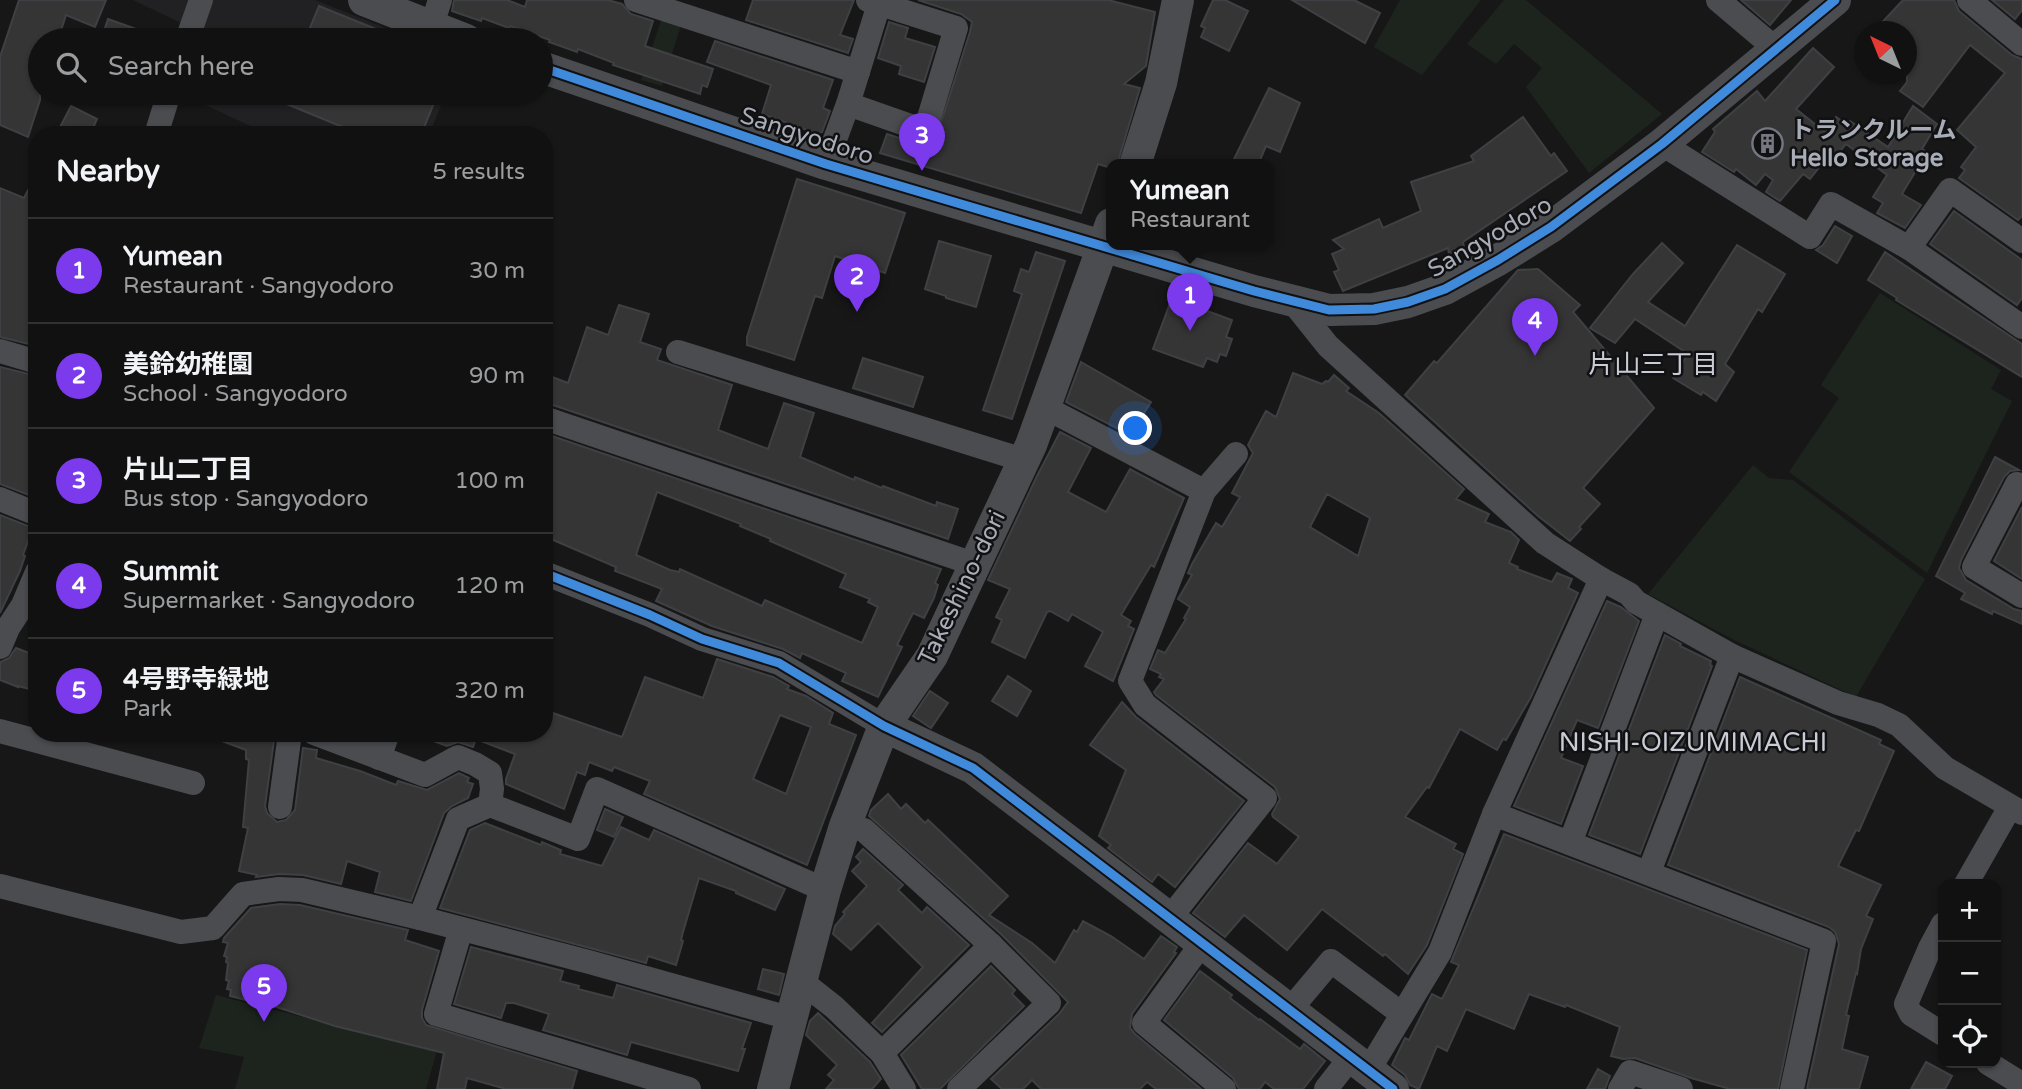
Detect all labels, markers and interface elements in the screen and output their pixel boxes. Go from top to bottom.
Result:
north arrow [1854,21,1917,84]
search box [28,28,553,105]
icon: search [52,48,90,86]
text: Search here [108,51,254,82]
street label: Sangyodoro [737,101,877,171]
pin: 3 [899,113,945,171]
place label: トランクルーム Hello Storage [1790,116,1957,173]
building icon: トランクルーム Hello Storage [1750,127,1784,161]
text: Nearby [56,153,160,190]
text: 5 results [432,158,525,186]
popup [1106,159,1274,250]
text: Yumean [1130,175,1230,206]
street label: Sangyodoro [1423,190,1557,284]
text: Restaurant [1130,206,1250,234]
text: Yumean [123,241,223,272]
pin: 2 [834,254,880,312]
text: 1 [72,257,86,285]
text: 30 m [469,257,525,285]
text: Restaurant · Sangyodoro [123,272,394,300]
pin: 1 [1167,273,1213,331]
pin: 4 [1512,298,1558,356]
text: 美鈴幼稚園 [123,349,253,380]
district label: 片山三丁目 [1588,349,1718,380]
text: 2 [72,362,86,390]
text: 90 m [469,362,525,390]
text: School · Sangyodoro [123,380,348,408]
your location [1118,411,1152,445]
text: 片山二丁目 [123,454,253,485]
text: 3 [72,467,86,495]
text: 100 m [455,467,525,495]
text: Bus stop · Sangyodoro [123,485,369,513]
street label: Takeshino-dori [912,506,1012,670]
text: Summit [123,556,219,587]
text: 4 [72,572,86,600]
text: 120 m [455,572,525,600]
text: Supermarket · Sangyodoro [123,587,415,615]
text: 4号野寺緑地 [123,664,269,695]
text: 5 [72,677,86,705]
text: 320 m [455,677,525,705]
text: Park [123,695,172,723]
district label: NISHI-OIZUMIMACHI [1559,727,1827,758]
map controls [1938,879,2001,1068]
button: + [1938,879,2001,942]
button: − [1938,942,2001,1005]
pin: 5 [241,964,287,1022]
button: locate [1938,1005,2001,1068]

